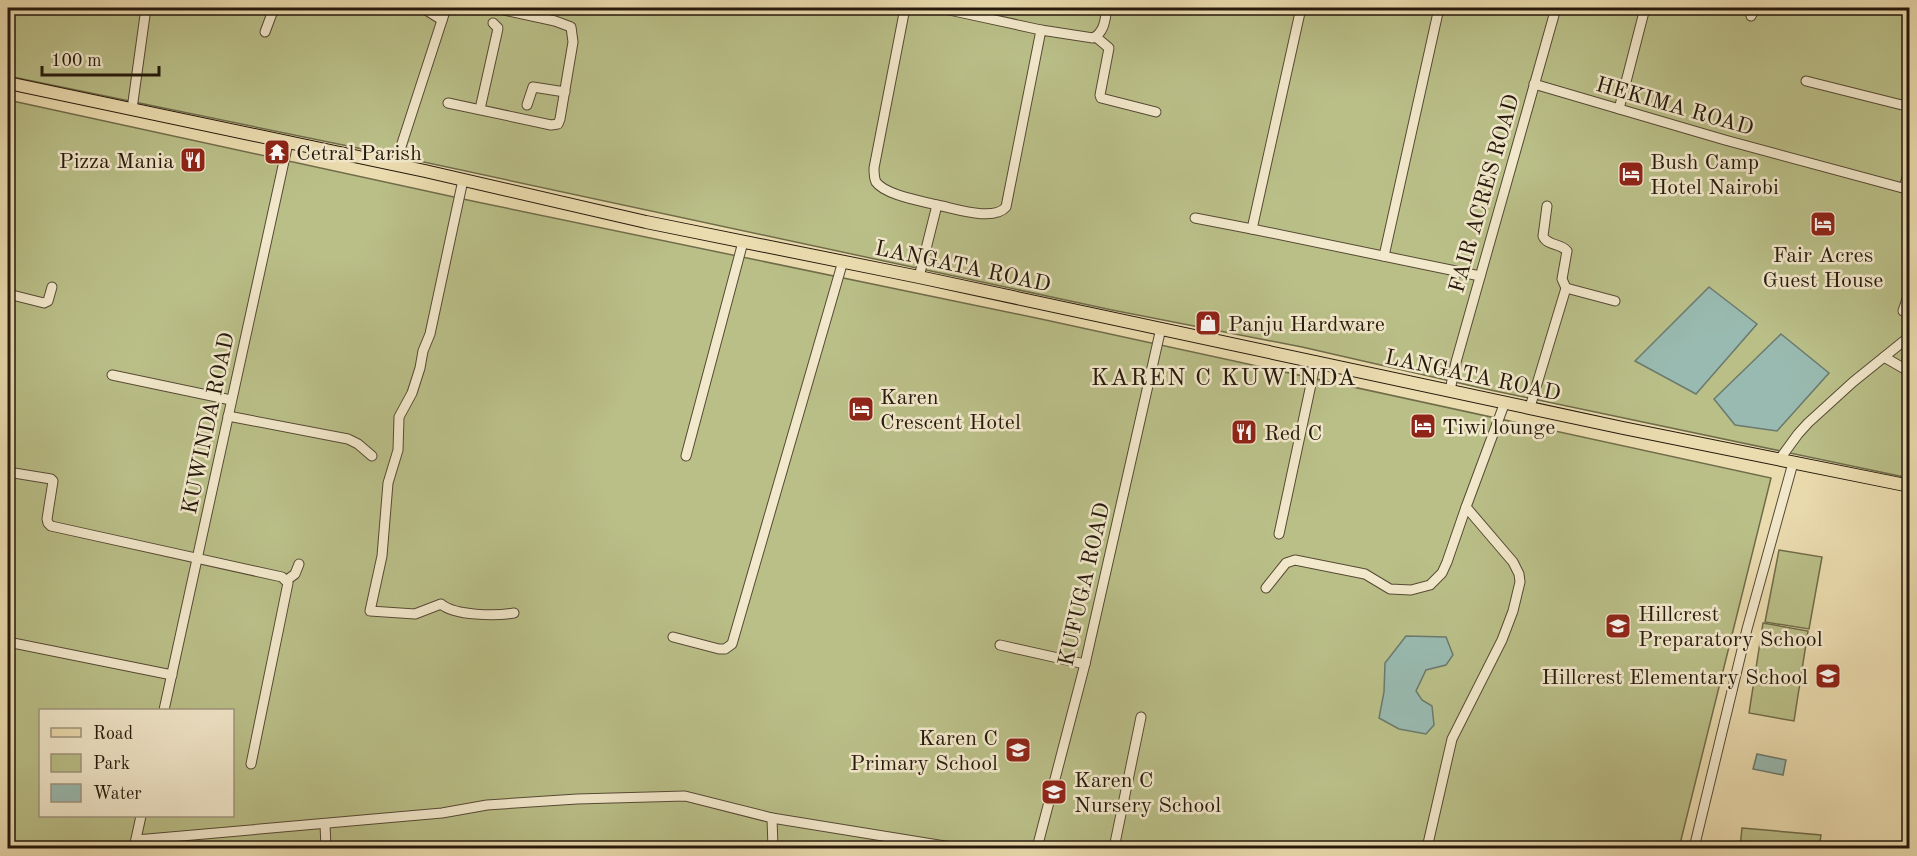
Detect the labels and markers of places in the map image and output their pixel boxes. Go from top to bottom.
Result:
temple icon: Cetral Parish [262,137,292,167]
place label: Cetral Parish [296,143,422,165]
restaurant icon: Pizza Mania [178,145,208,175]
place label: Pizza Mania [59,151,174,173]
place label: Bush Camp Hotel Nairobi [1650,152,1779,199]
hotel icon: Bush Camp Hotel Nairobi [1616,159,1646,189]
hotel icon: Fair Acres Guest House [1808,209,1838,239]
place label: Fair Acres Guest House [1763,245,1883,292]
shop icon: Panju Hardware [1193,308,1223,338]
place label: Panju Hardware [1228,314,1385,336]
place label: Karen Crescent Hotel [880,387,1021,434]
hotel icon: Karen Crescent Hotel [846,394,876,424]
hotel icon: Tiwi lounge [1408,411,1438,441]
restaurant icon: Red C [1229,417,1259,447]
place label: Tiwi lounge [1442,417,1555,439]
place label: Red C [1264,423,1322,445]
place label: Hillcrest Preparatory School [1638,604,1823,651]
school or university icon: Hillcrest Preparatory School [1603,611,1633,641]
school or university icon: Hillcrest Elementary School [1813,661,1843,691]
place label: Hillcrest Elementary School [1542,667,1808,689]
place label: Karen C Primary School [850,728,998,775]
school or university icon: Karen C Primary School [1003,735,1033,765]
place label: Karen C Nursery School [1074,770,1221,817]
school or university icon: Karen C Nursery School [1039,777,1069,807]

